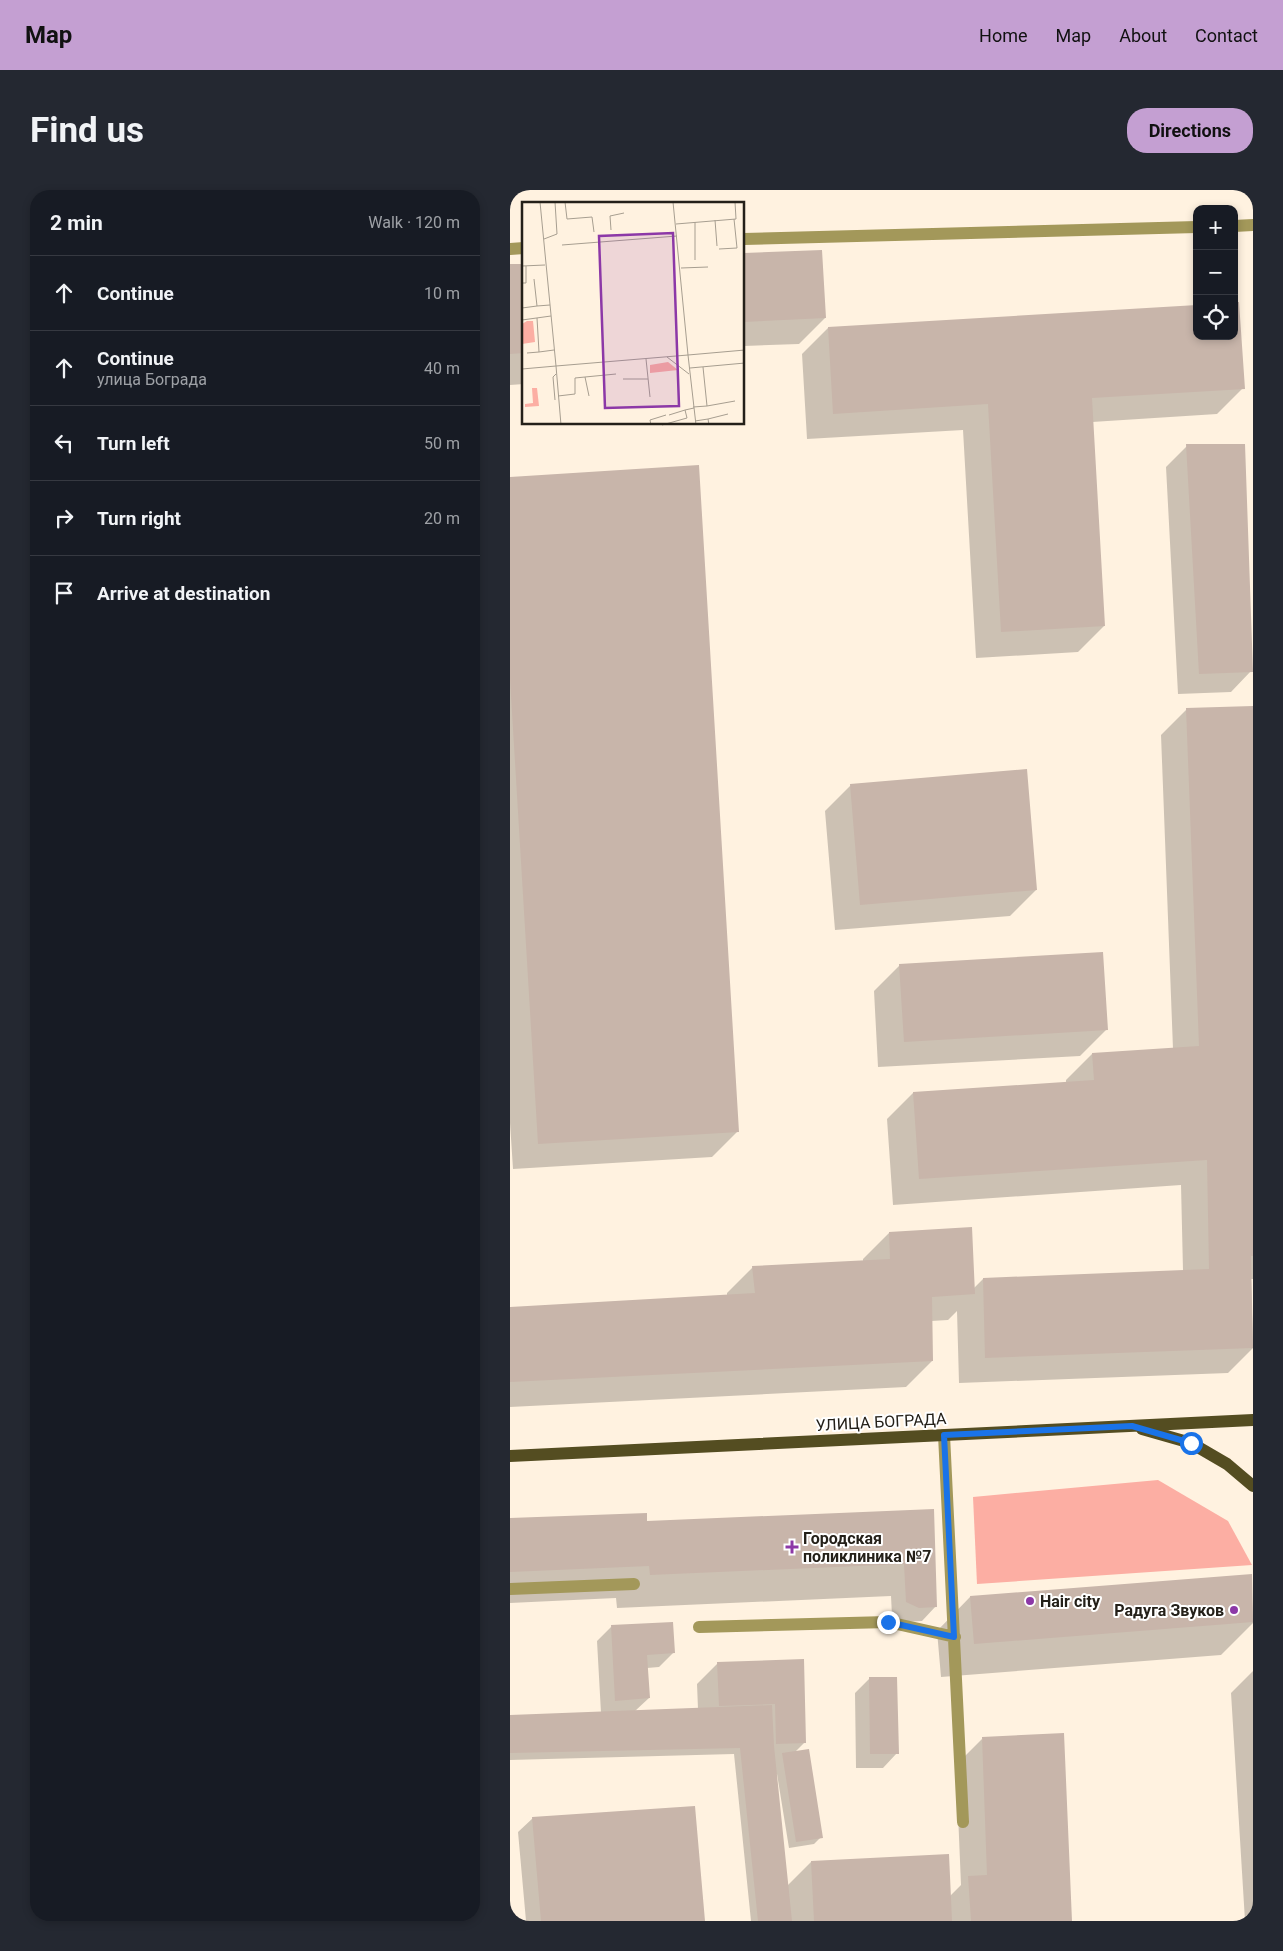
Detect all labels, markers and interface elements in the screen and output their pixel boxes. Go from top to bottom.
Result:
text: Map [25,21,72,49]
text: Home [979,25,1028,46]
text: Map [1056,25,1091,46]
text: About [1119,25,1167,46]
text: Contact [1195,25,1258,46]
button: Directions [1127,108,1253,153]
text: Find us [30,110,144,151]
inset map [522,202,745,425]
map controls [1193,205,1238,340]
button: + [1193,205,1238,250]
text: 2 min [50,211,103,235]
text: Walk · 120 m [368,213,460,232]
button: − [1193,250,1238,295]
icon: ahead [50,279,78,307]
text: Continue [97,282,174,305]
text: 10 m [424,284,460,303]
button: locate [1193,295,1238,340]
text: Continue [97,347,174,370]
icon: ahead [50,354,78,382]
text: 40 m [424,359,460,378]
text: улица Бограда [97,370,207,389]
icon: left [50,429,78,457]
text: Turn left [97,432,170,455]
text: 50 m [424,434,460,453]
icon: right [50,504,78,532]
text: Turn right [97,507,181,530]
text: 20 m [424,509,460,528]
icon: arrive [50,579,78,607]
text: Arrive at destination [97,582,270,605]
street label: УЛИЦА БОГРАДА [815,1409,947,1435]
route start [1180,1432,1203,1455]
place label: Городская поликлиника №7 [803,1529,931,1566]
marker: Городская поликлиника №7 [785,1540,799,1554]
place label: Hair city [1040,1592,1101,1611]
marker: Hair city [1024,1595,1036,1607]
place label: Радуга Звуков [1114,1601,1224,1620]
marker: Радуга Звуков [1228,1604,1240,1616]
route end [877,1611,900,1634]

